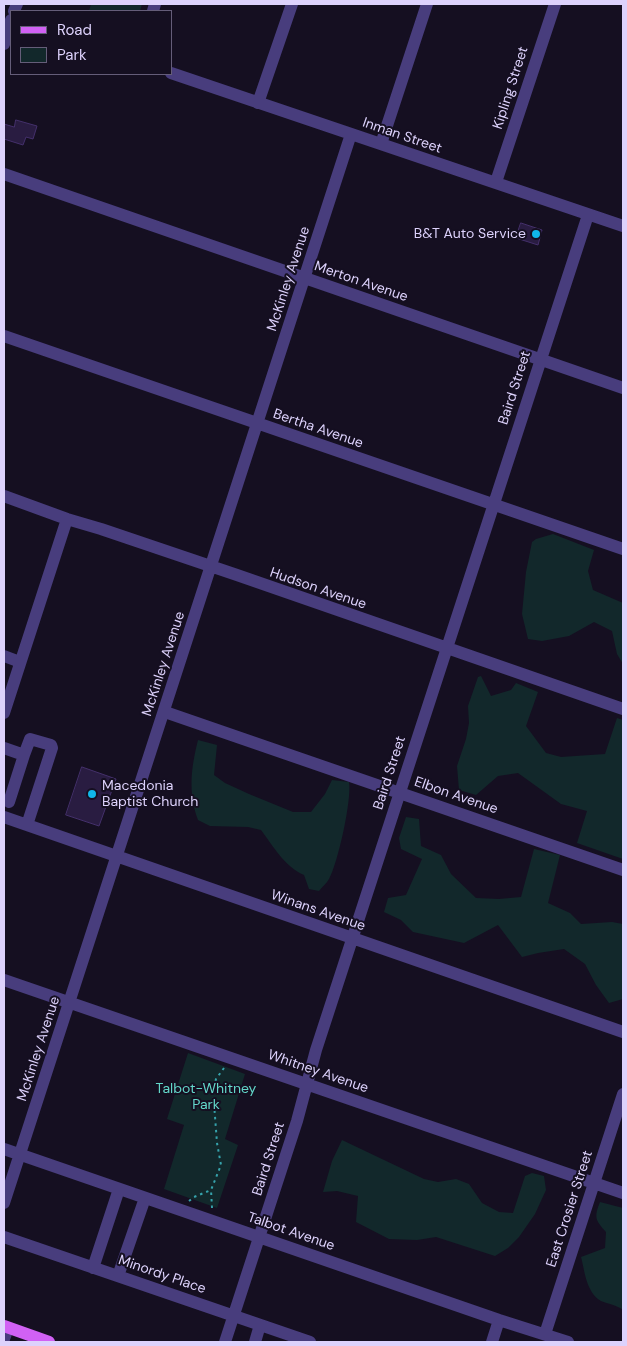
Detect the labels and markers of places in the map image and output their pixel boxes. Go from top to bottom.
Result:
place label: B&T Auto Service [414,226,526,242]
marker: B&T Auto Service [530,228,542,240]
place label: Macedonia Baptist Church [102,778,198,810]
marker: Macedonia Baptist Church [86,788,98,800]

